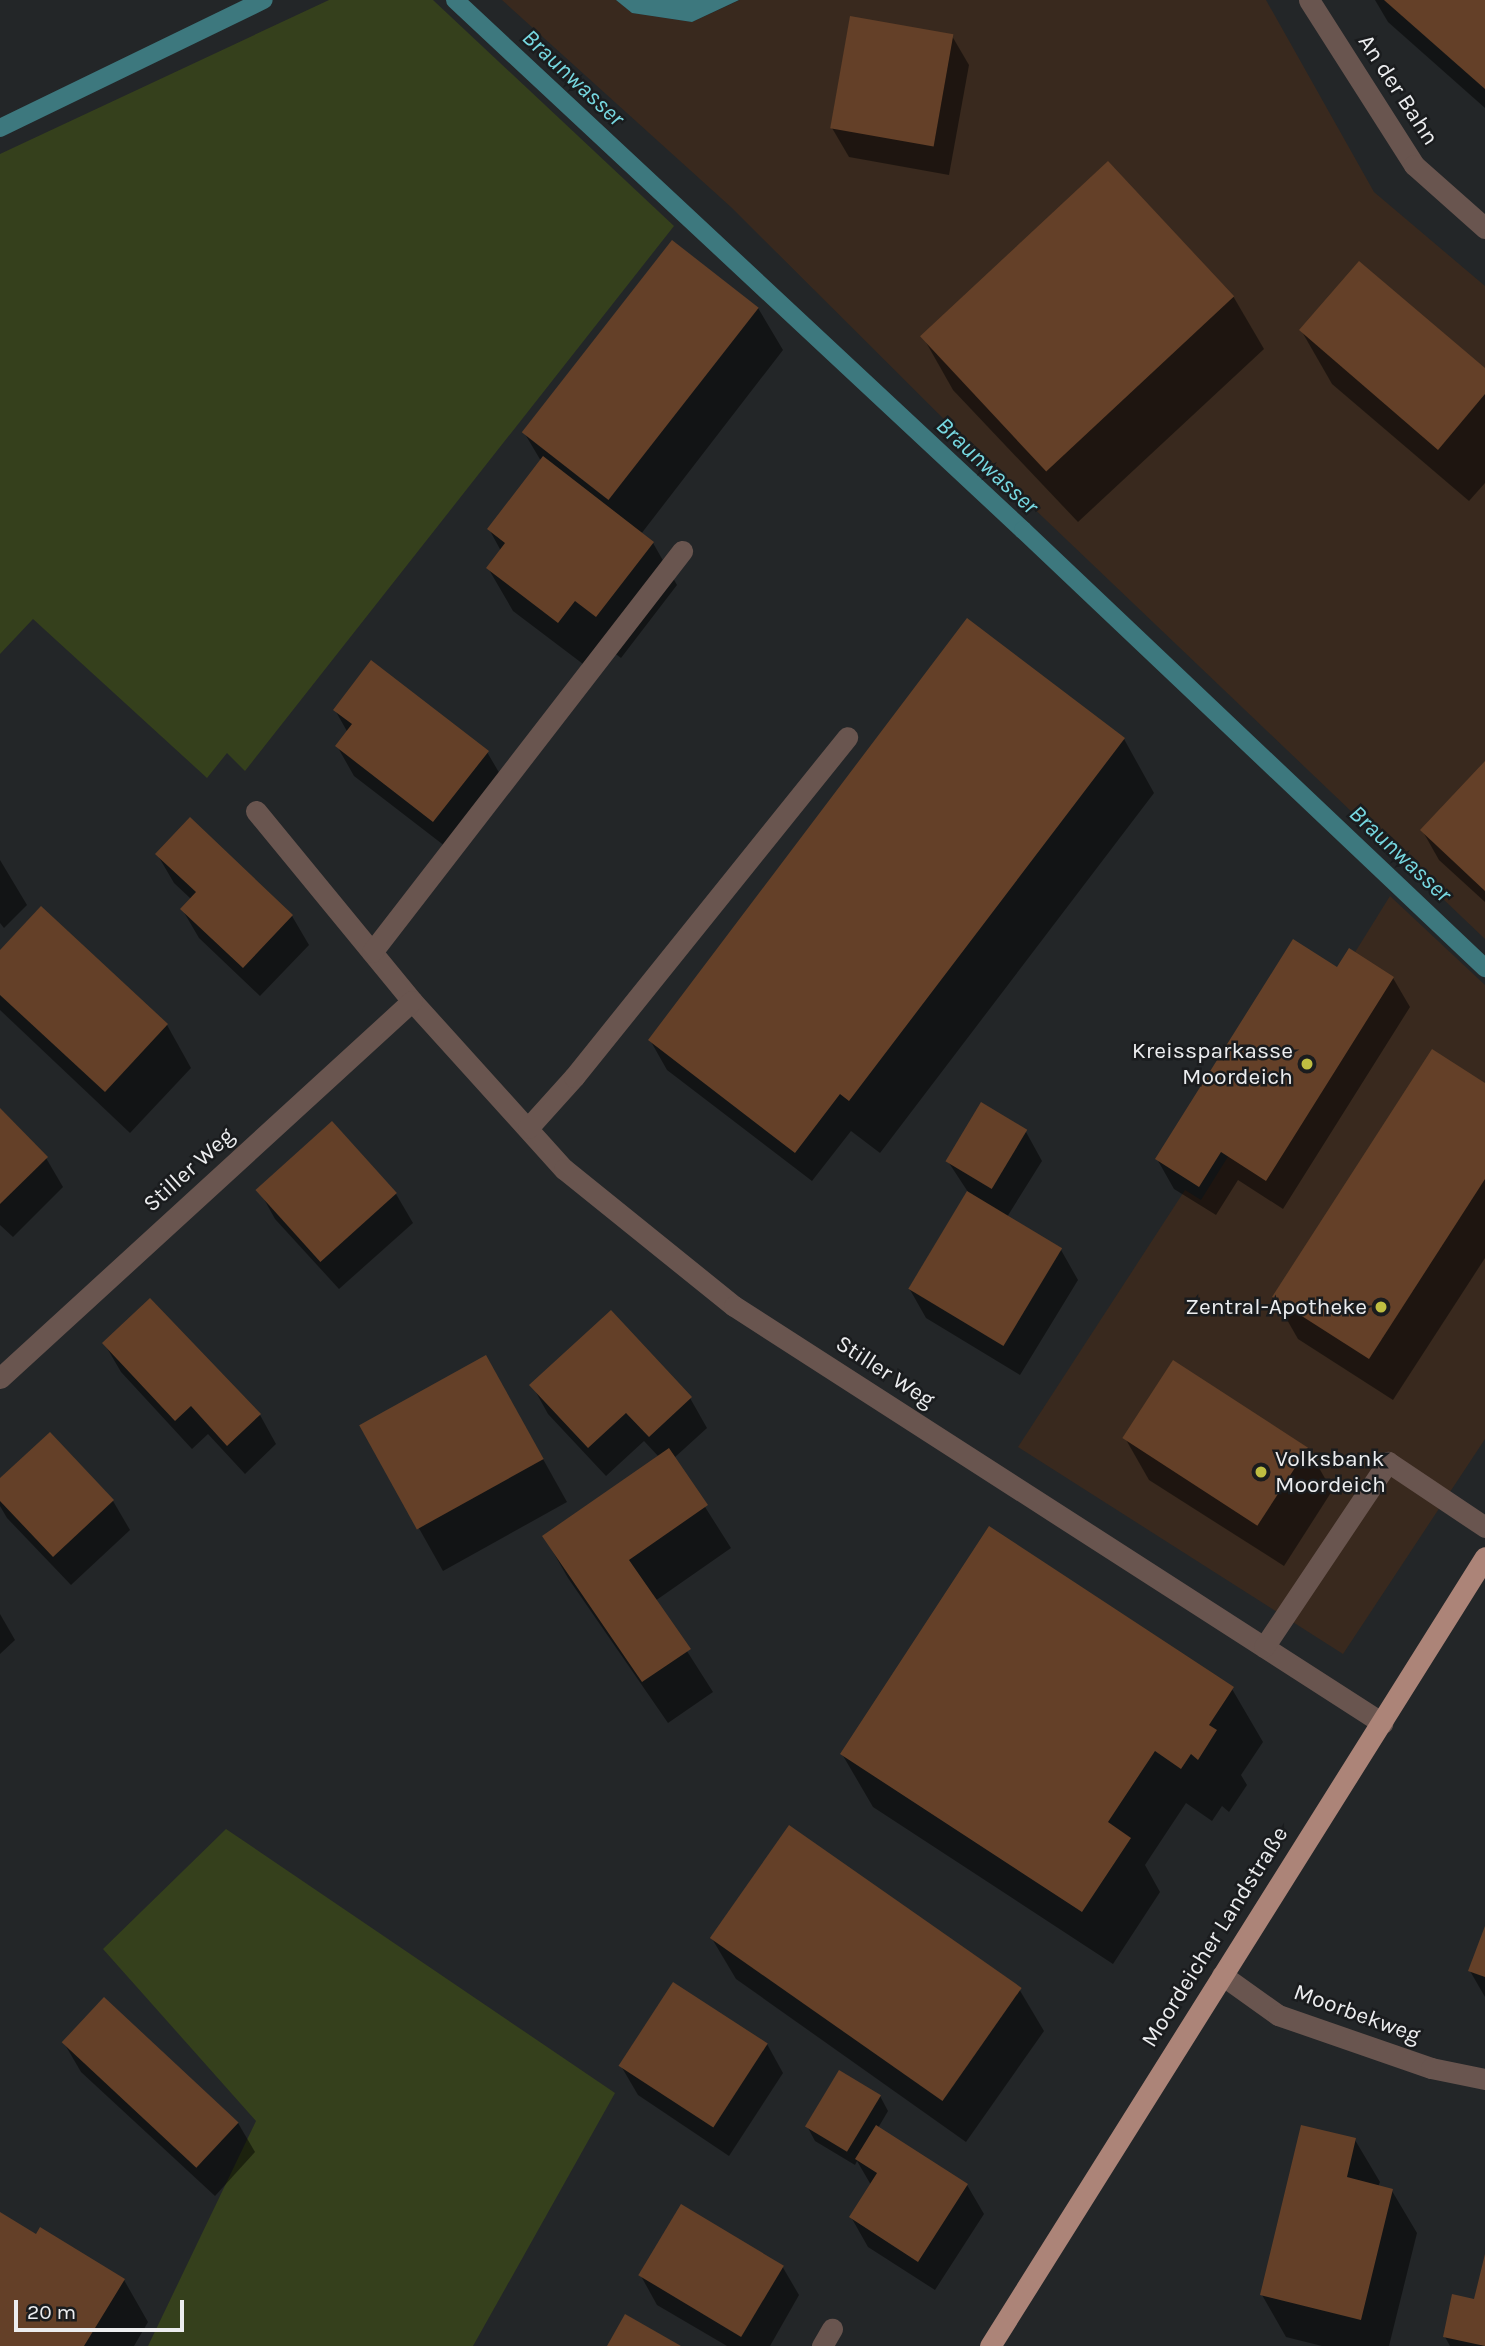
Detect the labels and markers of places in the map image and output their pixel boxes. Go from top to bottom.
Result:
place label: Kreissparkasse Moordeich [1132,1037,1293,1091]
marker: Kreissparkasse Moordeich [1299,1056,1315,1072]
place label: Zentral-Apotheke [1185,1293,1367,1321]
marker: Zentral-Apotheke [1373,1299,1389,1315]
place label: Volksbank Moordeich [1275,1445,1386,1499]
marker: Volksbank Moordeich [1253,1464,1269,1480]

